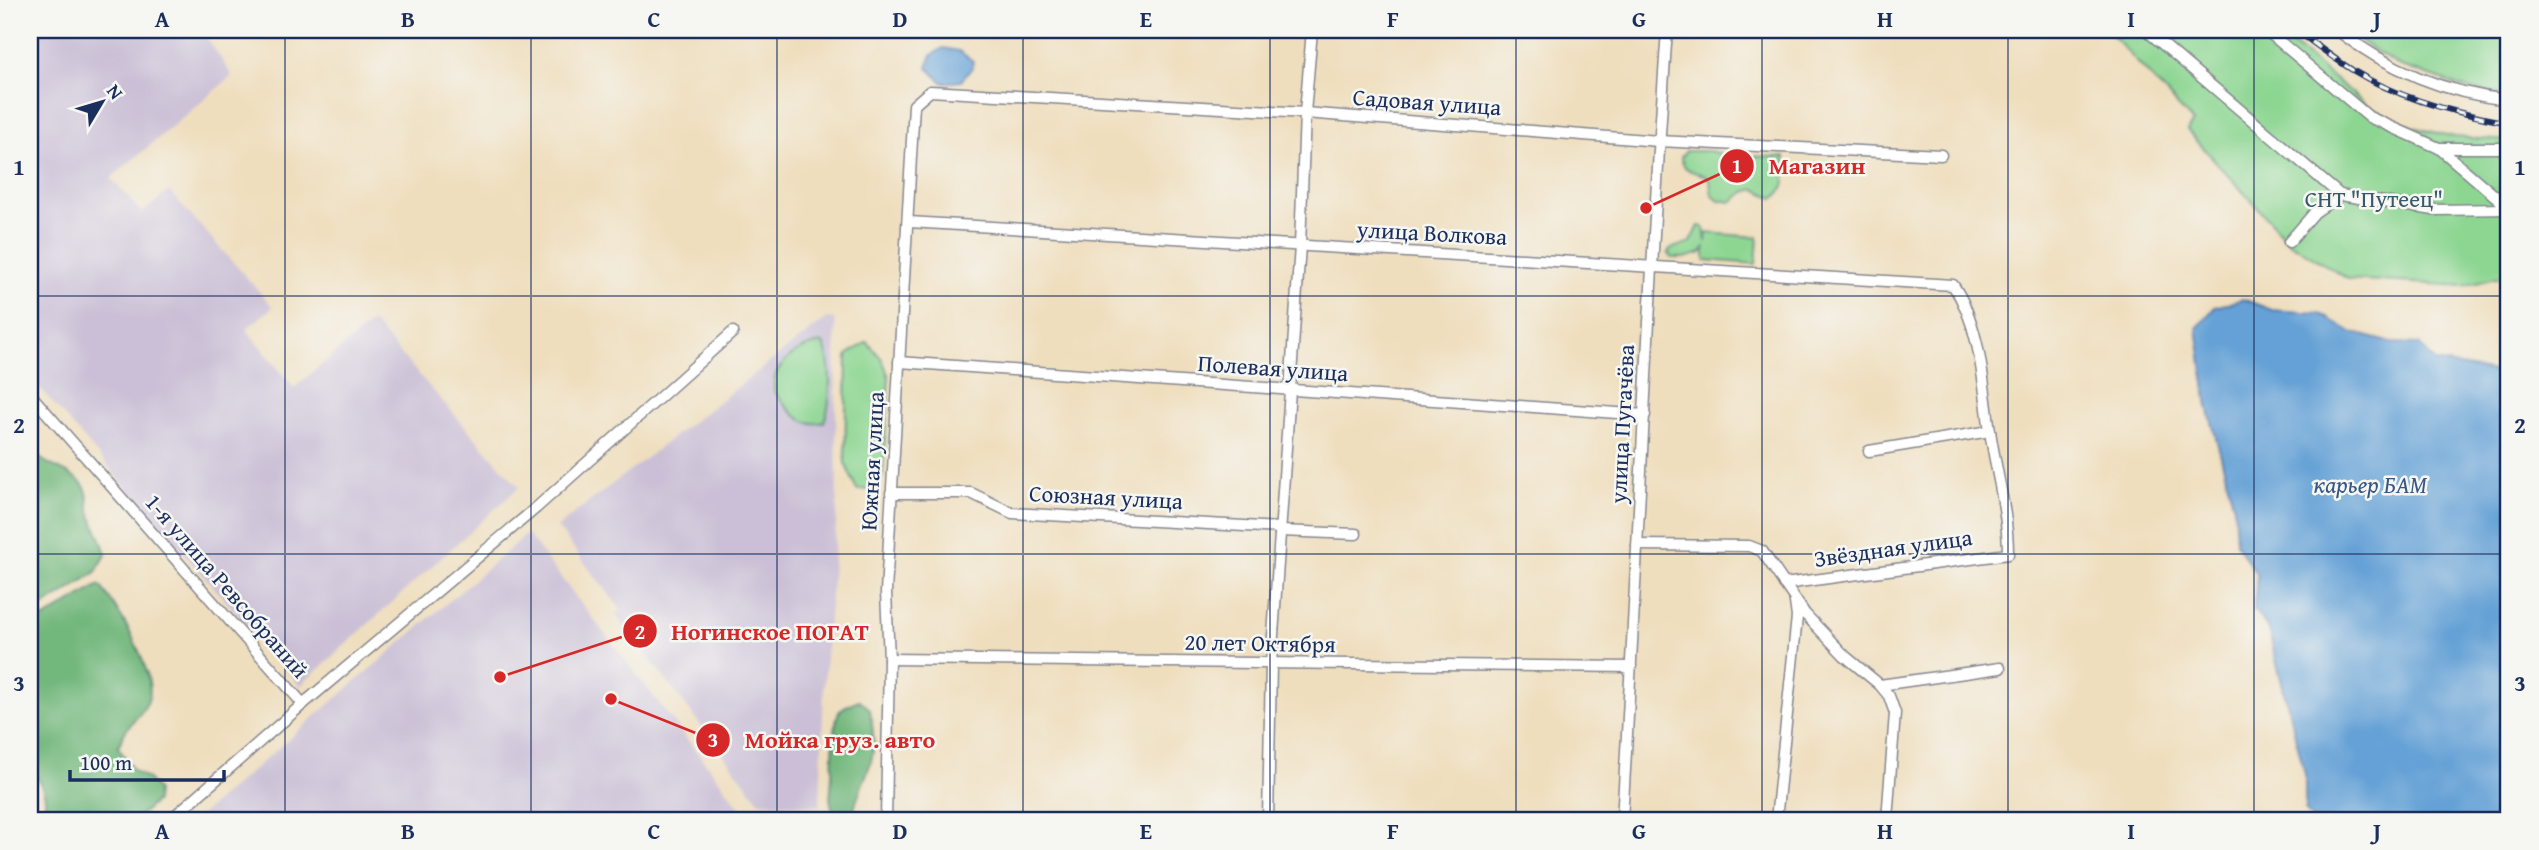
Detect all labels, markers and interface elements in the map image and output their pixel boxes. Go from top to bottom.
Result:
text: A [155,2,170,35]
text: B [401,2,415,35]
text: C [647,2,661,35]
text: D [893,2,908,35]
text: E [1140,2,1152,35]
text: F [1387,2,1399,35]
text: G [1632,2,1646,35]
text: H [1877,2,1893,35]
text: I [2127,2,2135,35]
text: J [2369,2,2381,35]
north arrow [66,66,136,136]
text: N [100,78,131,105]
street label: Садовая улица [1352,80,1502,123]
callout: Магазин [1719,143,1879,188]
text: Магазин [1769,148,1866,183]
text: 1 [13,150,25,183]
text: 1 [1732,150,1742,181]
text: 1 [2514,150,2526,183]
park label: СНТ "Путеец" [2305,182,2443,215]
street label: улица Волкова [1355,212,1508,253]
street label: улица Пугачёва [1601,343,1642,506]
street label: Полевая улица [1197,346,1350,389]
street label: Южная улица [851,390,892,532]
text: 2 [13,408,25,441]
text: 2 [2514,408,2526,441]
water label: карьер БАМ [2313,467,2428,502]
street label: Союзная улица [1028,476,1184,517]
street label: 1-я улица Ревсобраний [138,486,317,685]
street label: Звёздная улица [1812,520,1974,575]
callout: Ногинское ПОГАТ [622,609,883,654]
text: Ногинское ПОГАТ [671,614,869,649]
text: 2 [635,616,645,647]
street label: 20 лет Октября [1184,625,1336,660]
text: 3 [13,666,25,699]
text: 3 [2514,666,2526,699]
callout: Мойка груз. авто [695,717,949,762]
text: Мойка груз. авто [745,722,935,757]
text: 3 [708,724,718,755]
scale bar [70,738,224,782]
text: 100 m [80,747,132,778]
text: A [155,814,170,847]
text: B [401,814,415,847]
text: C [647,814,661,847]
text: D [893,814,908,847]
text: E [1140,814,1152,847]
text: F [1387,814,1399,847]
text: G [1632,814,1646,847]
text: H [1877,814,1893,847]
text: I [2127,814,2135,847]
text: J [2369,814,2381,847]

